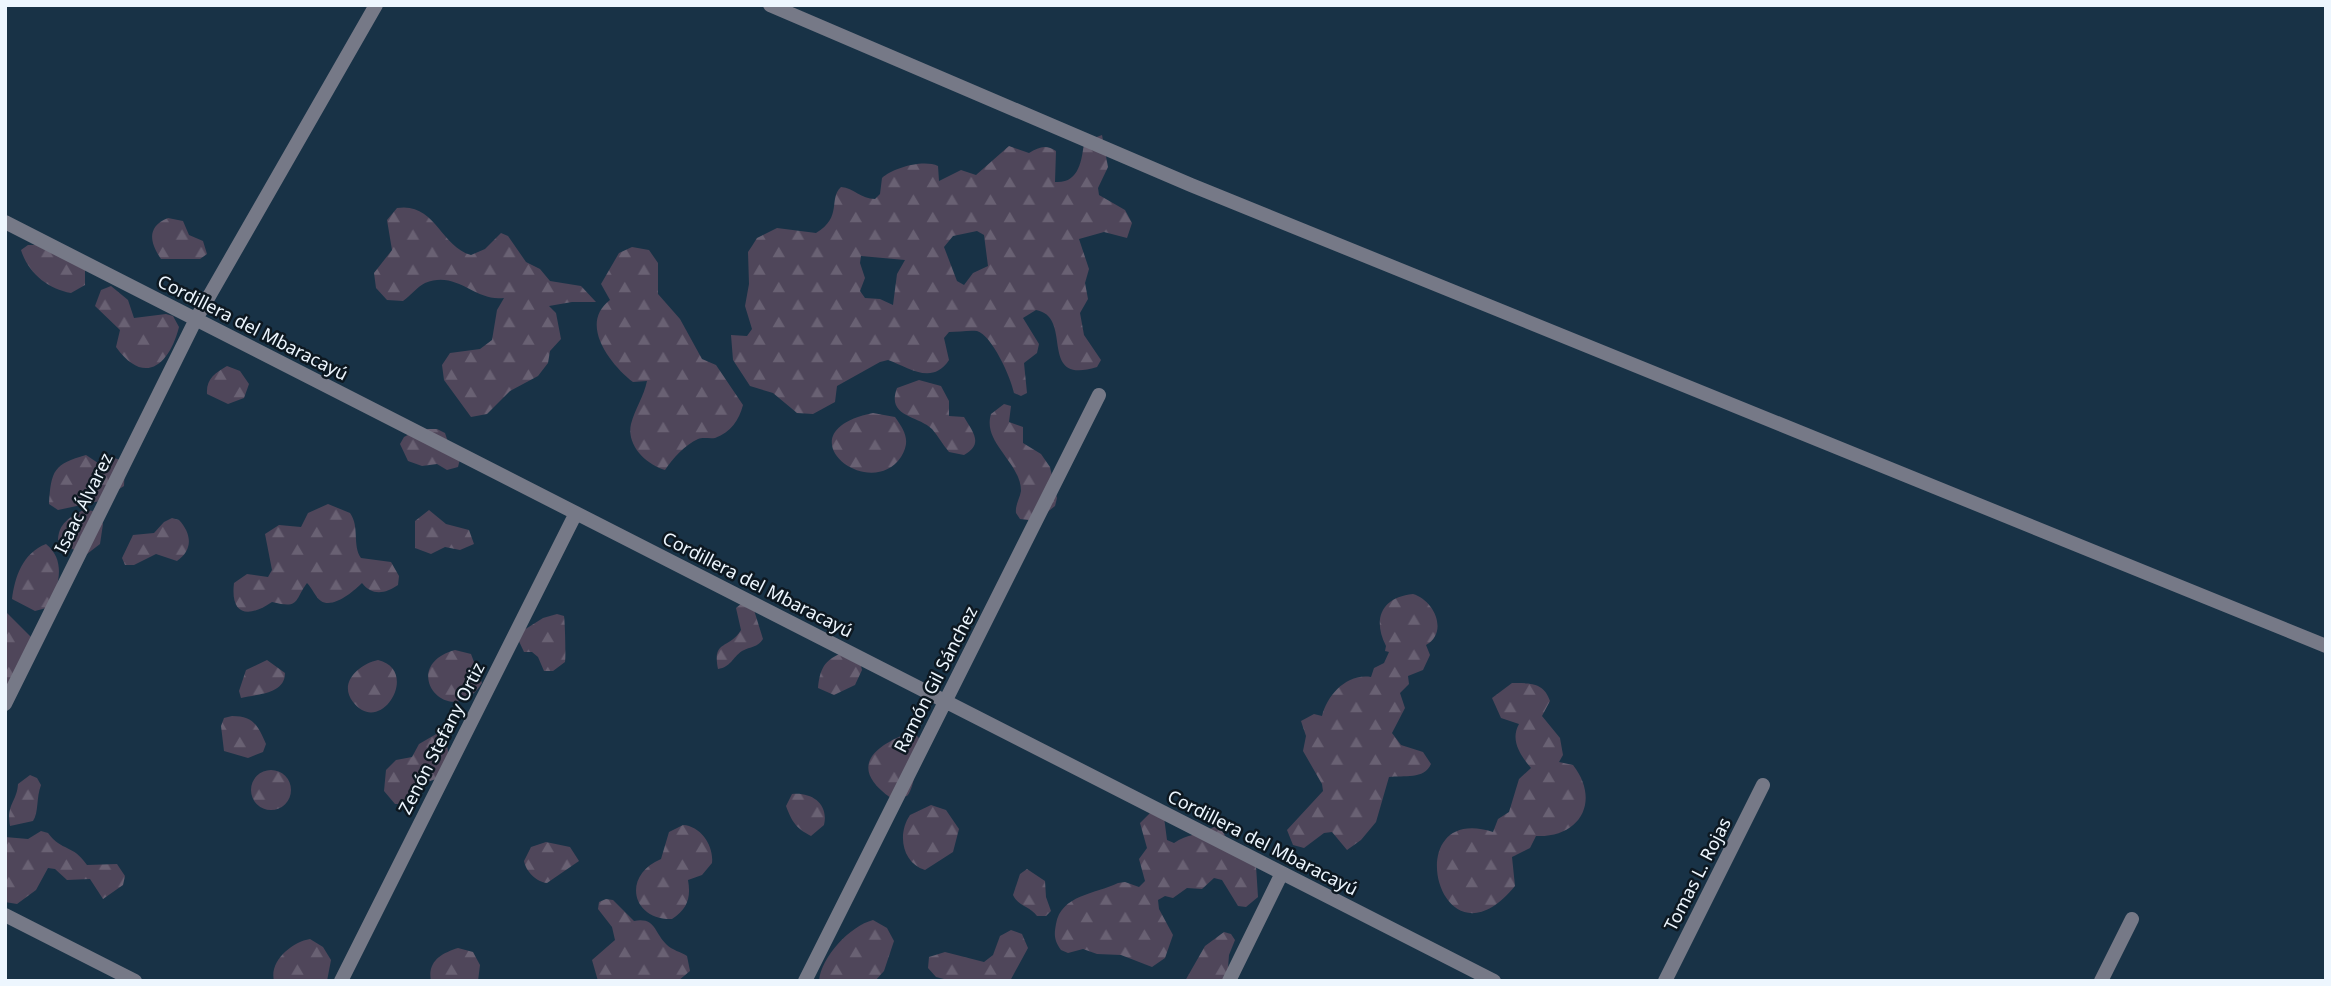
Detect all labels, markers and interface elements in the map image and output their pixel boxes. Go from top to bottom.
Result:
street label: Cordillera del Mbaracayú [154,269,352,385]
street label: Isaac Álvarez [48,449,118,557]
street label: Cordillera del Mbaracayú [659,526,857,642]
street label: Ramón Gil Sánchez [888,602,982,756]
street label: Zenón Stefany Ortiz [392,658,490,818]
street label: Cordillera del Mbaracayú [1164,784,1362,900]
street label: Tomas L. Rojas [1658,813,1736,935]

